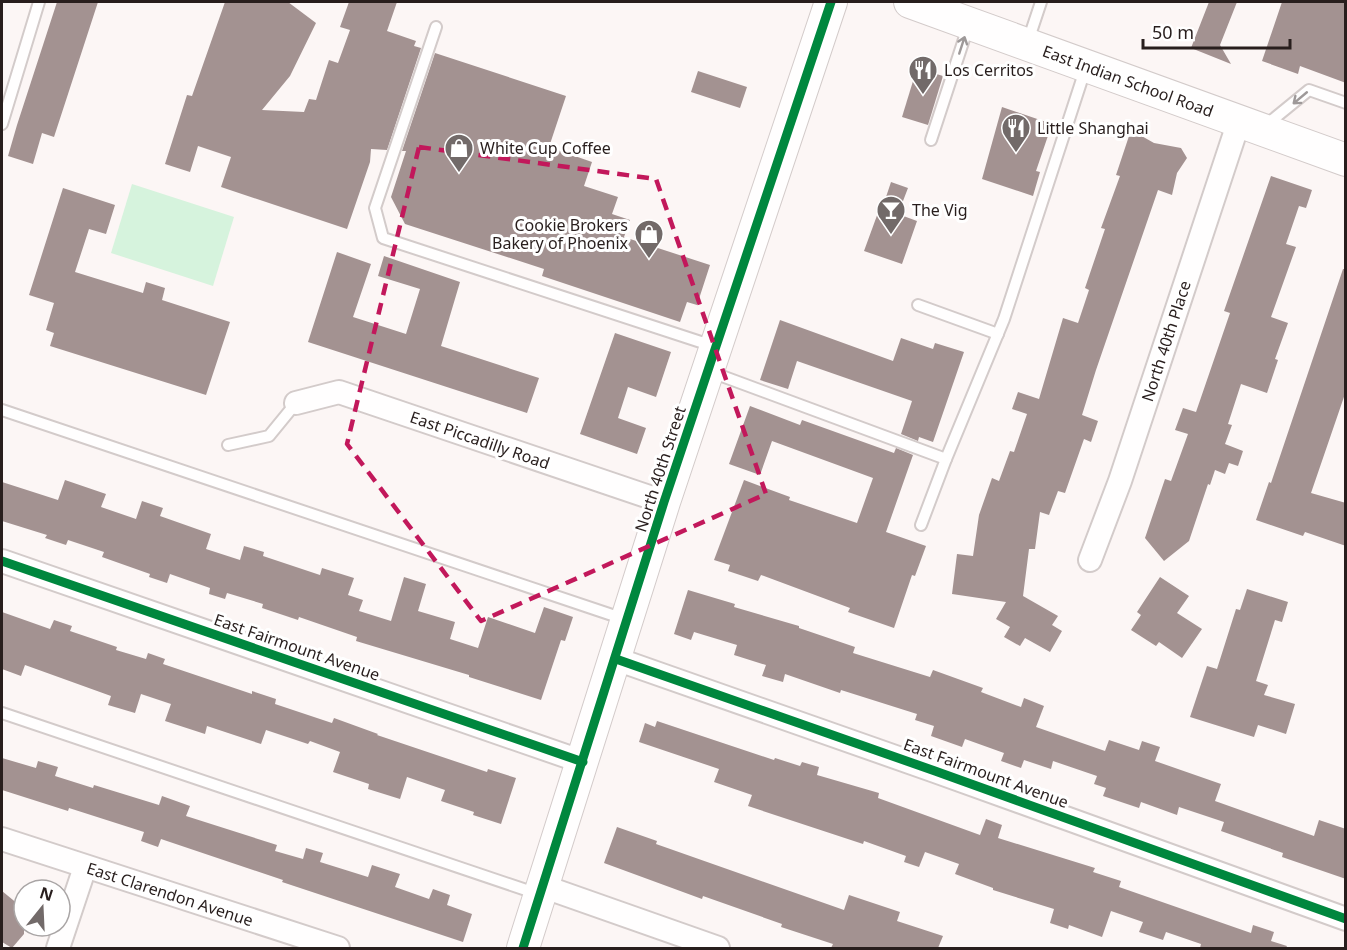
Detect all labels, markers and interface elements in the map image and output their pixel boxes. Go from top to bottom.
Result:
scale bar [1143,12,1290,50]
text: 50 m [1152,20,1194,44]
one-way arrow [958,36,969,55]
street label: East Indian School Road [1040,40,1216,122]
restaurant icon: Los Cerritos [907,54,939,96]
place label: Los Cerritos [944,59,1034,81]
one-way arrow [1292,91,1308,104]
restaurant icon: Little Shanghai [1000,112,1032,154]
place label: Little Shanghai [1037,117,1149,139]
shop icon: White Cup Coffee [443,132,475,174]
place label: White Cup Coffee [480,137,611,159]
bar icon: The Vig [875,194,907,236]
place label: The Vig [912,199,968,221]
place label: Cookie Brokers Bakery of Phoenix [492,214,629,254]
shop icon: Cookie Brokers Bakery of Phoenix [633,218,665,260]
street label: North 40th Place [1136,278,1196,404]
street label: North 40th Street [629,403,691,535]
street label: East Piccadilly Road [407,406,553,474]
street label: East Fairmount Avenue [211,608,383,686]
street label: East Fairmount Avenue [900,733,1072,813]
street label: East Clarendon Avenue [84,857,256,931]
north arrow [12,878,72,938]
text: N [37,881,56,906]

